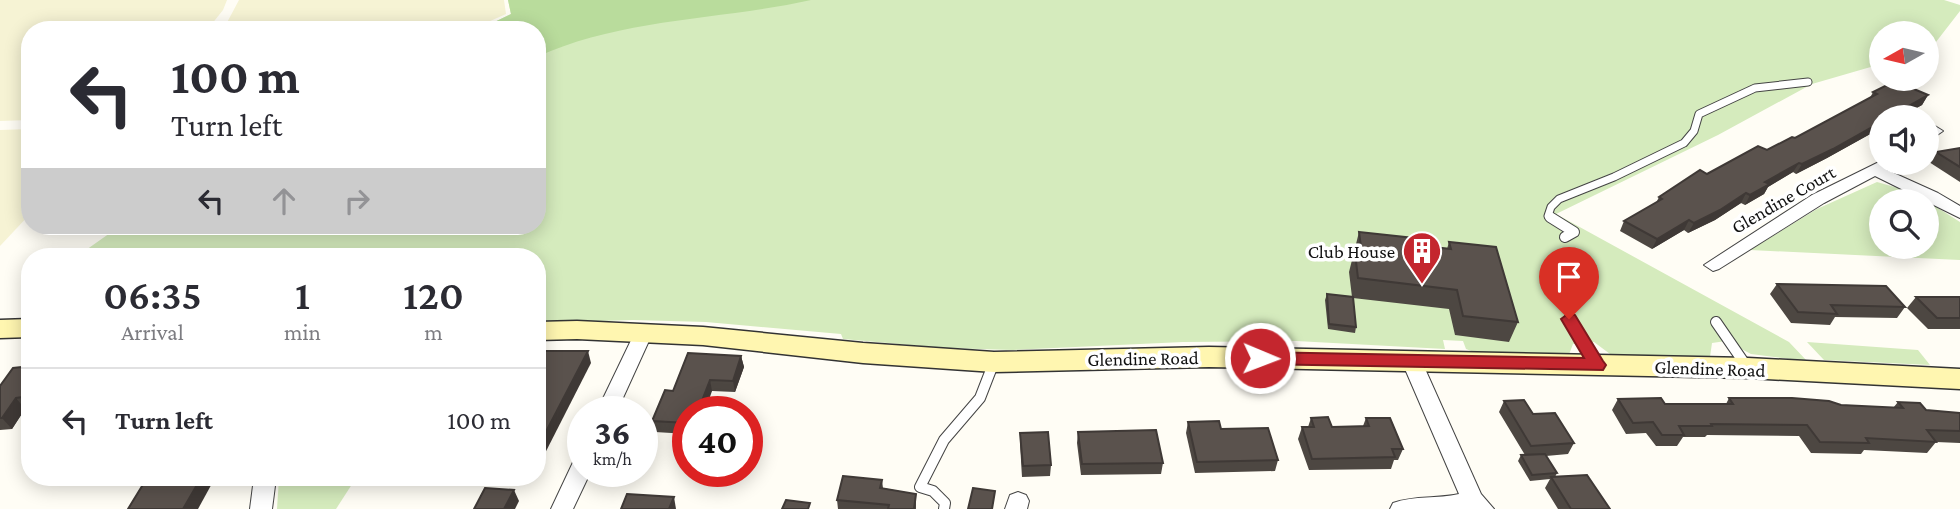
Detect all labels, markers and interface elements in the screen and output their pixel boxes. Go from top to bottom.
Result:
north arrow [1869,21,1939,91]
map controls [1869,21,1939,259]
icon: left [56,49,147,140]
text: 100 m [171,49,300,104]
button: sound [1869,105,1939,175]
text: Turn left [171,107,282,143]
street label: Glendine Court [1728,161,1839,238]
icon: left [192,182,230,220]
icon: ahead [265,182,303,220]
icon: right [338,182,376,220]
button: search [1869,189,1939,259]
building icon: Club House [1401,230,1443,285]
place label: Club House [1308,241,1395,262]
pin [1539,247,1599,319]
icon: arrive [1550,258,1588,296]
text: 06:35 [103,271,202,318]
text: 1 [295,271,310,318]
text: 120 [403,271,464,318]
text: Arrival [121,319,184,345]
text: min [284,319,321,345]
text: m [424,319,443,345]
position arrow [1223,321,1297,395]
street label: Glendine Road [1087,347,1199,370]
street label: Glendine Road [1654,356,1766,381]
speed limit sign: 40 [672,396,763,487]
icon: left [56,402,94,440]
text: Turn left [115,406,213,435]
text: 100 m [447,406,511,435]
text: 36 [594,413,631,452]
text: km/h [593,449,632,469]

